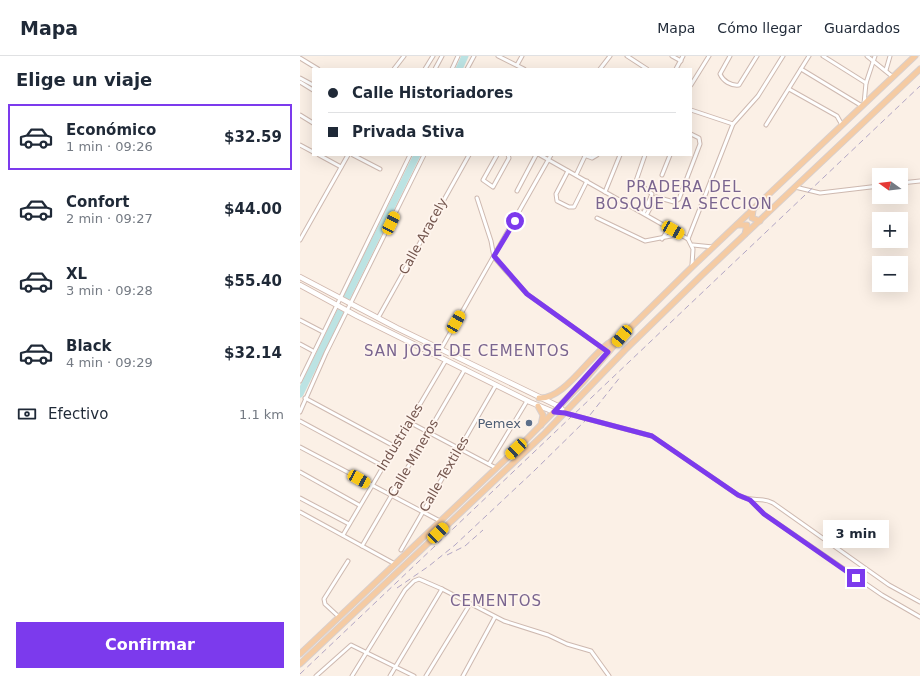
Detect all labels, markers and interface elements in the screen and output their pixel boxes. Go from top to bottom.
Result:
text: Mapa [20,17,78,39]
text: Mapa [657,20,695,36]
text: Cómo llegar [717,20,802,36]
text: Guardados [824,20,900,36]
text: Elige un viaje [16,69,152,90]
text: Calle Historiadores [352,84,513,102]
icon: car [18,119,54,155]
text: Económico [66,121,156,139]
text: Privada Stiva [352,123,465,141]
text: $32.59 [224,128,282,146]
text: 1 min · 09:26 [66,139,153,154]
north arrow [872,168,908,204]
map controls [872,168,908,292]
district label: PRADERA DEL BOSQUE 1A SECCION [595,178,773,213]
icon: car [18,191,54,227]
text: Confort [66,193,129,211]
street label: Calle Aracely [396,195,450,277]
text: $44.00 [224,200,282,218]
car [380,210,402,236]
text: 2 min · 09:27 [66,211,153,226]
route start [506,212,524,230]
button: + [872,212,908,248]
car [660,219,686,241]
button: − [872,256,908,292]
icon: car [18,263,54,299]
text: XL [66,265,87,283]
text: $55.40 [224,272,282,290]
text: 3 min · 09:28 [66,283,153,298]
car [445,309,467,335]
car [610,323,634,349]
icon: car [18,335,54,371]
text: Black [66,337,112,355]
district label: SAN JOSE DE CEMENTOS [364,342,570,360]
text: $32.14 [224,344,282,362]
text: 4 min · 09:29 [66,355,153,370]
street label: Industriales [374,400,426,473]
icon: cash [16,403,38,425]
text: Efectivo [48,405,108,423]
text: 1.1 km [239,407,284,422]
street label: Calle Mineros [385,416,441,500]
place label: Pemex [477,416,521,431]
marker: Pemex [524,418,534,428]
street label: Calle Textiles [416,433,472,514]
car [503,436,529,462]
car [346,468,372,490]
car [425,520,451,546]
callout: 3 min [823,520,889,548]
text: 3 min [836,526,876,541]
route end [847,569,865,587]
district label: CEMENTOS [450,592,542,610]
button: Confirmar [16,622,284,668]

